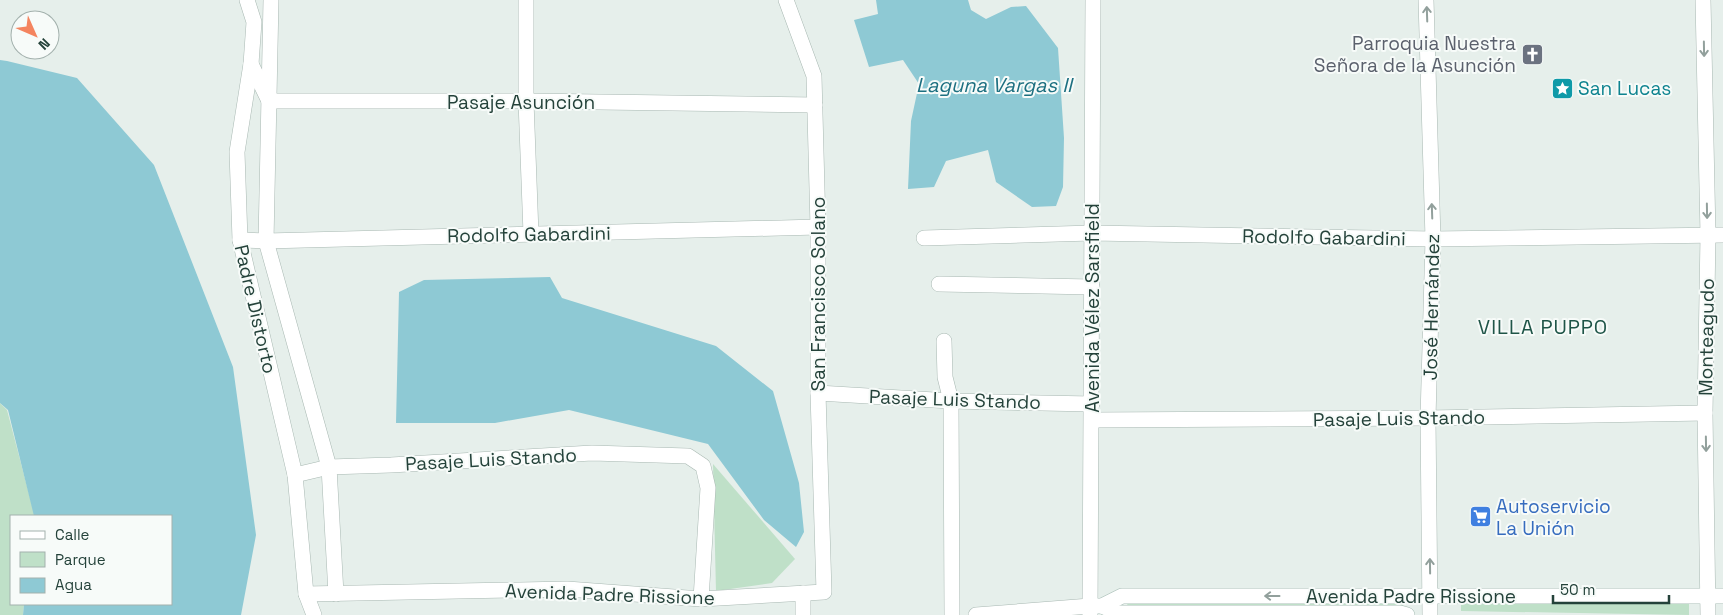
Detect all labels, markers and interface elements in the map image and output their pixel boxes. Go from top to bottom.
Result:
one-way arrow [1422,6,1431,22]
north arrow [10,10,60,60]
place label: Parroquia Nuestra Señora de la Asunción [1314,31,1516,78]
text: N [35,35,54,54]
one-way arrow [1699,40,1709,56]
church icon: Parroquia Nuestra Señora de la Asunción [1520,42,1544,66]
water label: Laguna Vargas II [916,72,1074,98]
place icon: San Lucas [1550,76,1574,100]
place label: San Lucas [1578,76,1671,101]
street label: Pasaje Asunción [447,90,595,115]
street label: San Francisco Solano [806,196,831,392]
one-way arrow [1702,202,1712,219]
street label: Avenida Vélez Sarsfield [1080,203,1105,413]
one-way arrow [1427,204,1437,220]
street label: Rodolfo Gabardini [447,221,611,248]
street label: Rodolfo Gabardini [1242,224,1406,251]
street label: José Hernández [1418,233,1445,381]
street label: Padre Distorto [229,242,282,376]
street label: Monteagudo [1693,278,1720,396]
district label: VILLA PUPPO [1478,314,1608,340]
street label: Pasaje Luis Stando [869,384,1041,415]
street label: Pasaje Luis Stando [1313,405,1485,432]
one-way arrow [1701,435,1711,451]
street label: Pasaje Luis Stando [404,443,578,476]
place label: Autoservicio La Unión [1496,494,1611,541]
supermarket icon: Autoservicio La Unión [1468,505,1492,529]
legend [10,515,172,605]
text: Calle [55,525,90,544]
text: Parque [55,550,106,569]
one-way arrow [1425,559,1435,575]
scale bar [1553,572,1669,604]
text: Agua [55,575,92,594]
street label: Avenida Padre Rissione [505,578,715,611]
text: 50 m [1560,580,1595,599]
street label: Avenida Padre Rissione [1306,584,1516,609]
one-way arrow [1264,591,1280,601]

